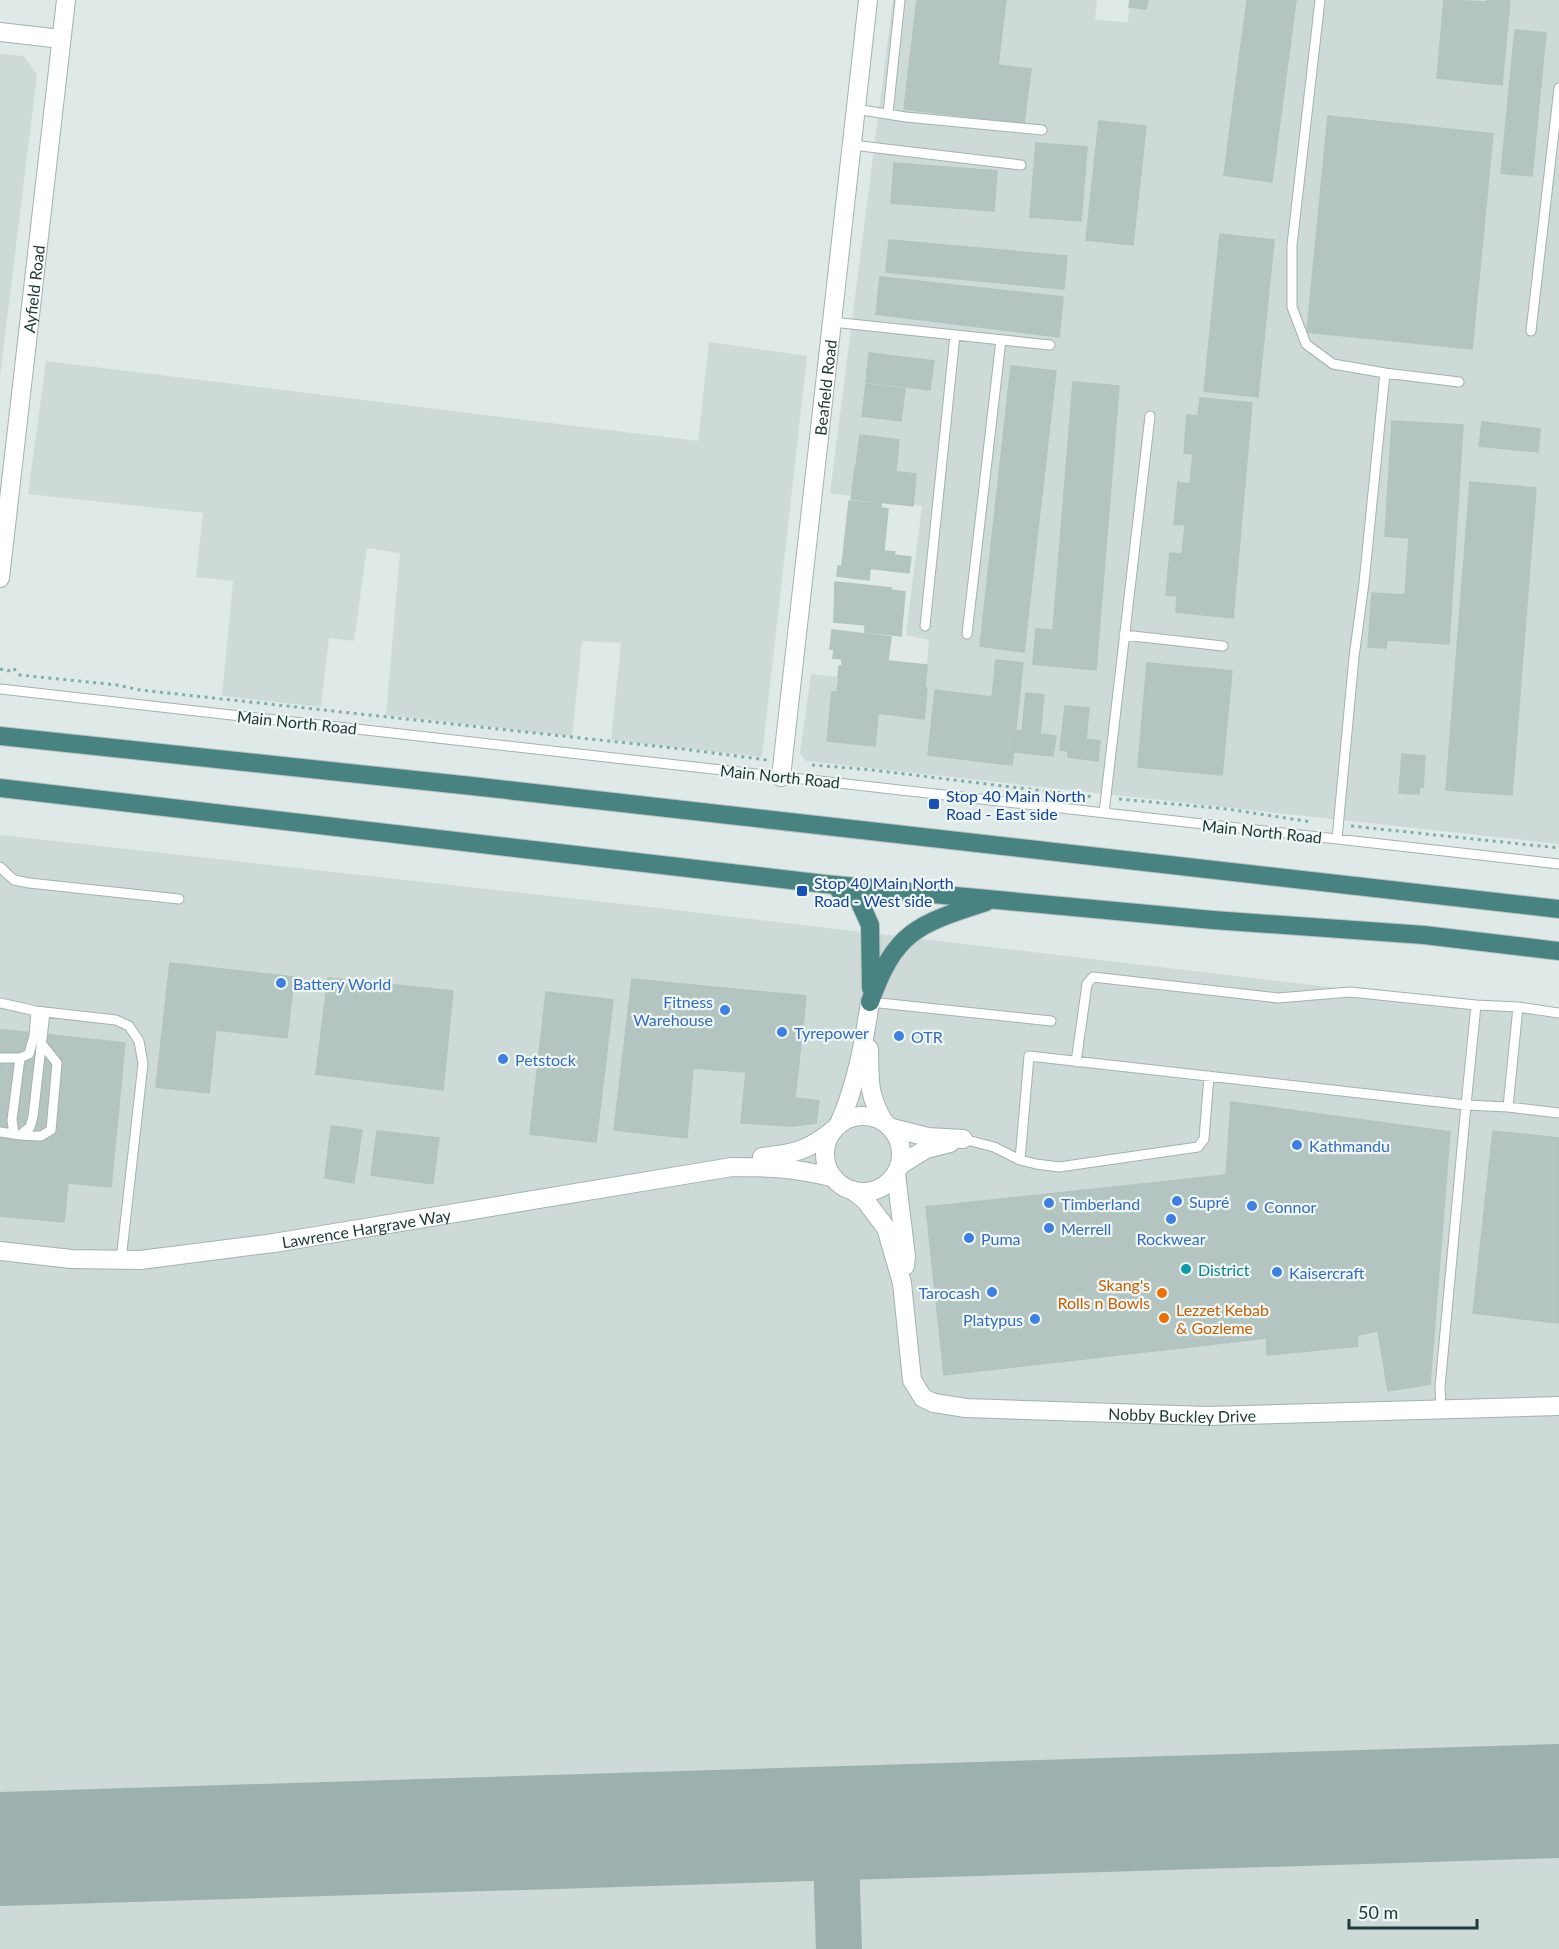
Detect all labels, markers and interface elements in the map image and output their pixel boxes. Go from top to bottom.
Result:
street label: Ayfield Road [19,244,47,334]
street label: Beafield Road [810,338,839,436]
street label: Main North Road [236,706,358,738]
street label: Main North Road [719,760,841,792]
place label: Stop 40 Main North Road - East side [946,786,1086,823]
marker: Stop 40 Main North Road - East side [927,797,941,811]
street label: Main North Road [1201,815,1323,847]
place label: Stop 40 Main North Road - West side [814,873,954,910]
marker: Stop 40 Main North Road - West side [795,884,809,898]
place label: Battery World [293,974,391,993]
marker: Battery World [274,976,288,990]
place label: Fitness Warehouse [633,992,713,1029]
marker: Fitness Warehouse [718,1003,732,1017]
place label: Tyrepower [794,1023,869,1042]
marker: Tyrepower [775,1025,789,1039]
place label: OTR [911,1027,943,1046]
marker: OTR [892,1029,906,1043]
place label: Petstock [515,1050,577,1069]
marker: Petstock [496,1052,510,1066]
place label: Kathmandu [1309,1136,1390,1155]
marker: Kathmandu [1290,1138,1304,1152]
place label: Supré [1189,1192,1229,1211]
place label: Timberland [1061,1194,1140,1213]
marker: Supré [1170,1194,1184,1208]
marker: Timberland [1042,1196,1056,1210]
place label: Connor [1264,1197,1317,1216]
marker: Connor [1245,1199,1259,1213]
street label: Lawrence Hargrave Way [280,1204,453,1251]
marker: Rockwear [1164,1212,1178,1226]
place label: Merrell [1061,1219,1111,1238]
marker: Merrell [1042,1221,1056,1235]
place label: Puma [981,1229,1021,1248]
place label: Rockwear [1136,1229,1206,1248]
marker: Puma [962,1231,976,1245]
place label: District [1198,1260,1250,1279]
marker: District [1179,1262,1193,1276]
place label: Kaisercraft [1289,1263,1364,1282]
marker: Kaisercraft [1270,1265,1284,1279]
place label: Skang's Rolls n Bowls [1057,1275,1150,1312]
place label: Tarocash [918,1283,980,1302]
marker: Tarocash [985,1285,999,1299]
marker: Skang's Rolls n Bowls [1155,1286,1169,1300]
place label: Lezzet Kebab & Gozleme [1176,1300,1269,1337]
place label: Platypus [963,1310,1023,1329]
marker: Lezzet Kebab & Gozleme [1157,1311,1171,1325]
marker: Platypus [1028,1312,1042,1326]
street label: Nobby Buckley Drive [1108,1403,1256,1426]
scale bar [1349,1892,1476,1930]
text: 50 m [1358,1901,1398,1923]

